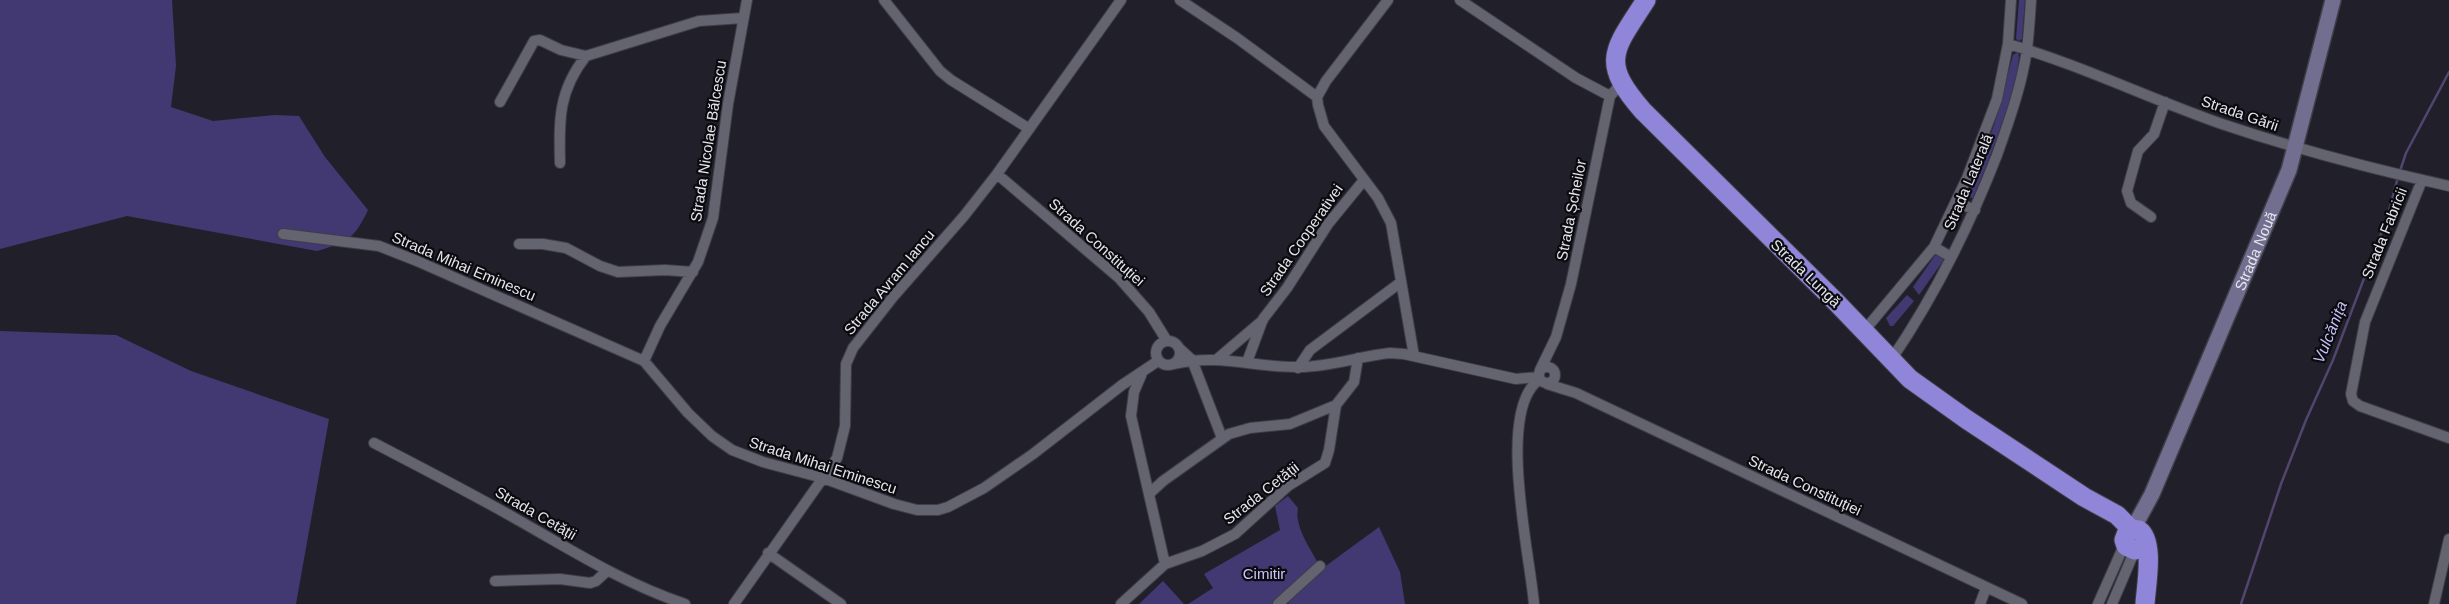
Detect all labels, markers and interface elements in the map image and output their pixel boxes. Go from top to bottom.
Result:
street label: Strada Nicolae Bălcescu [687,59,729,223]
street label: Strada Gării [2199,92,2281,134]
street label: Strada Laterală [1940,131,1996,233]
street label: Strada Șcheilor [1553,158,1589,262]
street label: Strada Cooperativei [1256,181,1346,299]
street label: Strada Fabricii [2358,185,2410,281]
street label: Strada Constituției [1046,195,1148,289]
street label: Strada Nouă [2231,208,2279,293]
street label: Strada Avram Iancu [840,226,938,338]
street label: Strada Mihai Eminescu [390,228,538,304]
street label: Strada Lungă [1768,236,1845,311]
water label: Vulcănița [2310,298,2350,366]
street label: Strada Mihai Eminescu [747,433,899,497]
street label: Strada Constituției [1746,451,1864,519]
street label: Strada Cetății [1220,458,1302,528]
street label: Strada Cetății [492,483,580,543]
park label: Cimitir [1243,565,1285,582]

